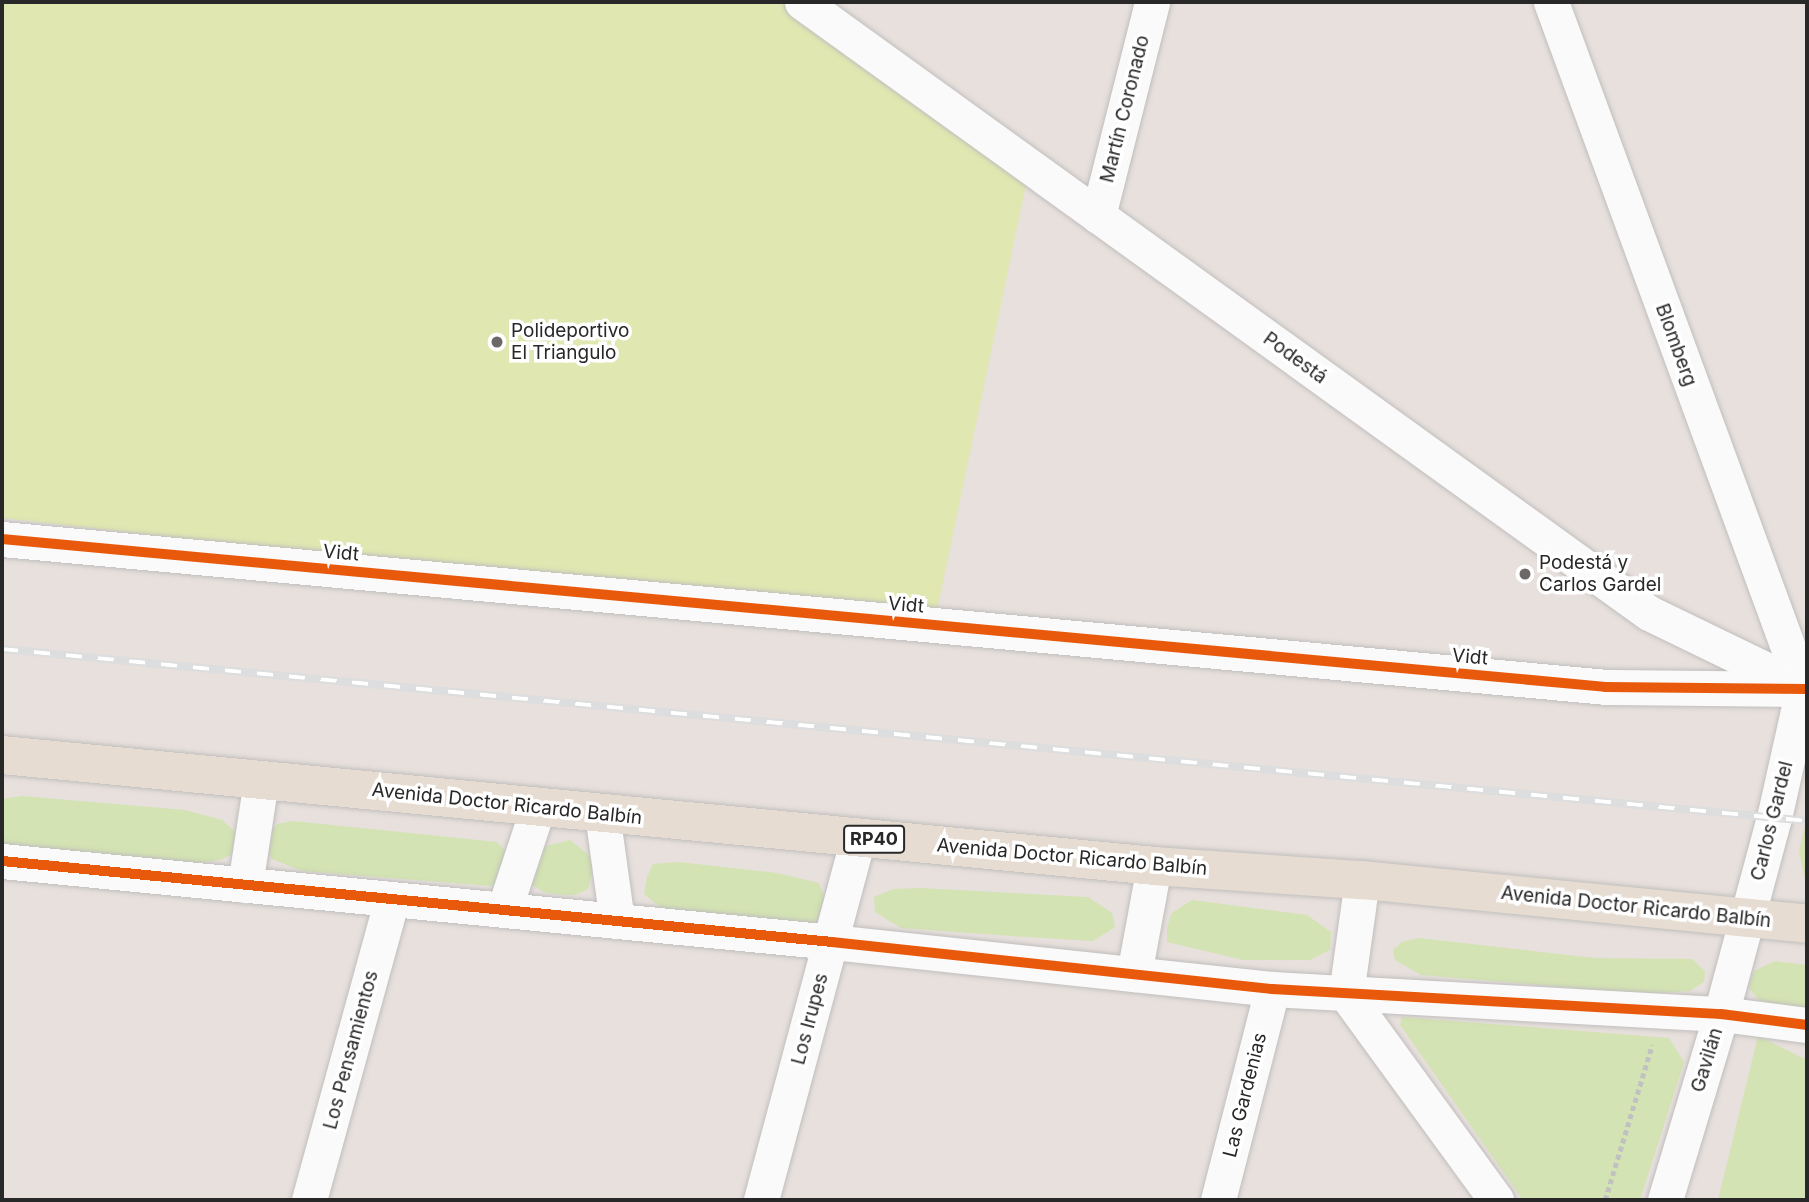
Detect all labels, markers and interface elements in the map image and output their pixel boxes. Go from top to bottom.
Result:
street label: Martín Coronado [1096,33,1154,185]
street label: Blomberg [1651,301,1701,389]
place label: Polideportivo El Triangulo [511,320,629,364]
street label: Podestá [1259,327,1331,389]
marker: Polideportivo El Triangulo [489,334,505,350]
street label: Vidt [322,540,360,566]
place label: Podestá y Carlos Gardel [1539,552,1661,596]
marker: Podestá y Carlos Gardel [1517,566,1533,582]
street label: Vidt [887,592,925,618]
street label: Vidt [1451,644,1489,670]
street label: Carlos Gardel [1746,759,1798,883]
street label: Avenida Doctor Ricardo Balbín [371,778,643,830]
road number: RP40 [842,824,906,854]
street label: Avenida Doctor Ricardo Balbín [936,834,1208,880]
street label: Avenida Doctor Ricardo Balbín [1500,881,1772,933]
street label: Los Pensamientos [319,968,383,1132]
street label: Los Irupes [787,971,833,1067]
street label: Gavilán [1686,1025,1728,1095]
street label: Las Gardenias [1218,1030,1272,1160]

